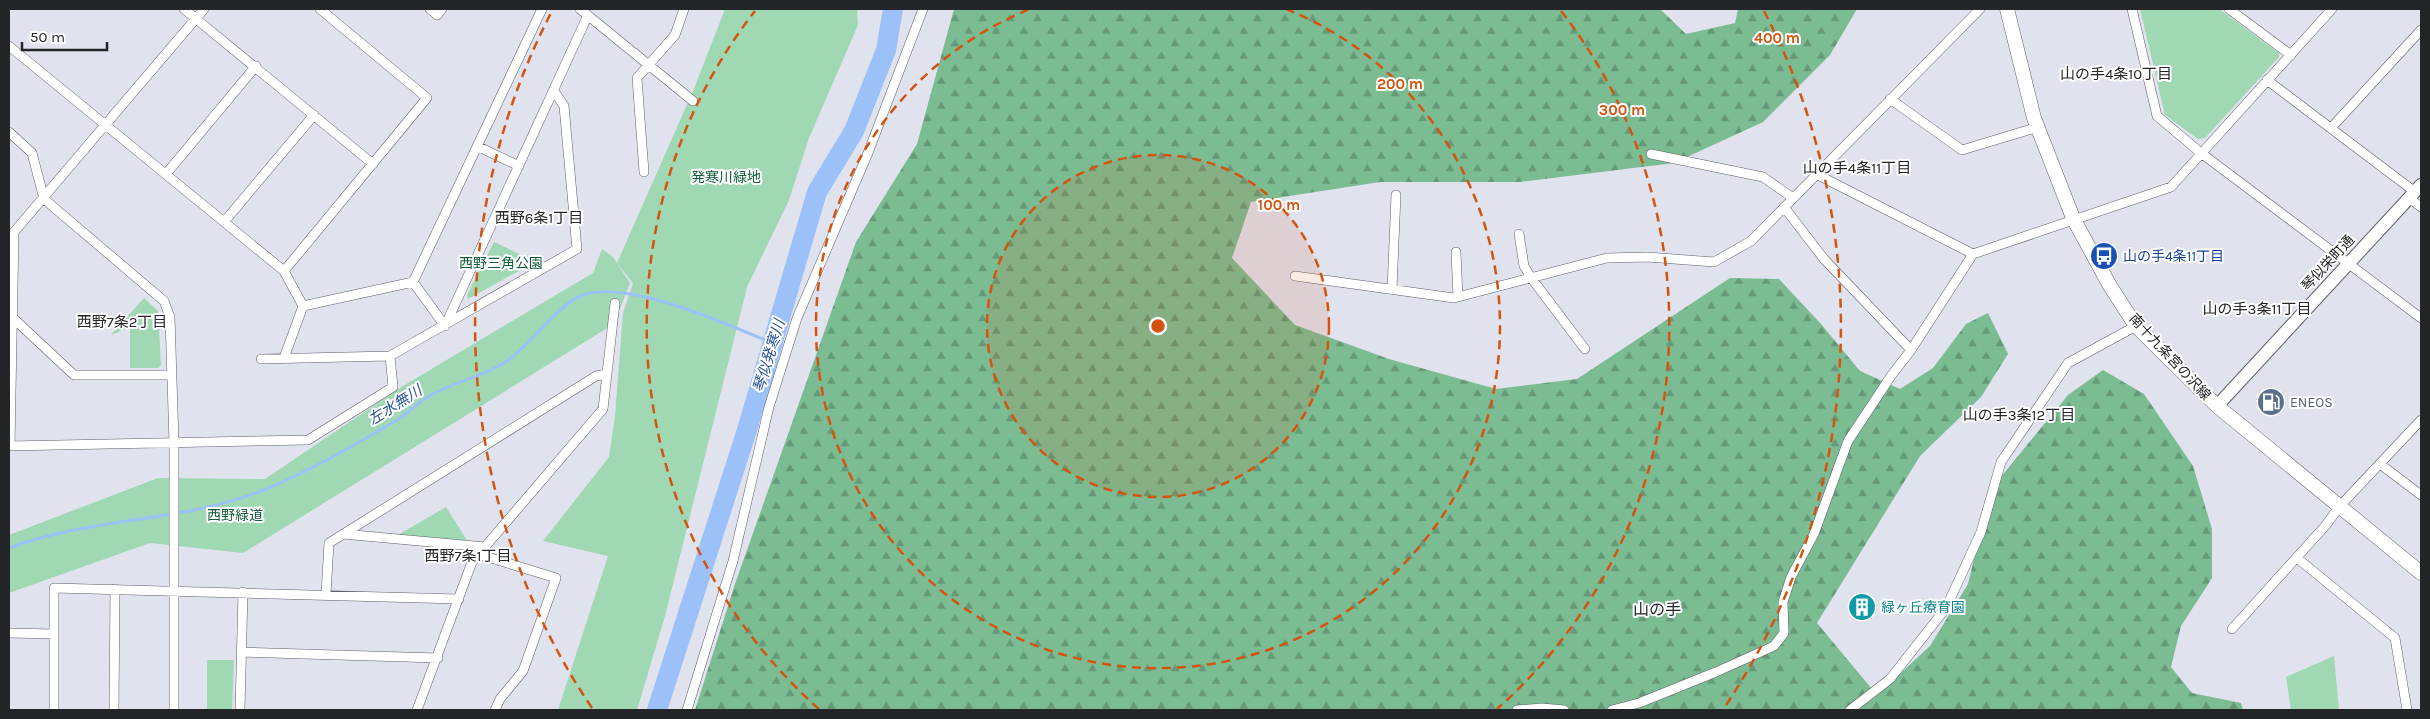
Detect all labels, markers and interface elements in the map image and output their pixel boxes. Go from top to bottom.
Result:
scale bar [22,20,108,52]
text: 50 m [30,28,65,46]
text: 400 m [1754,29,1800,47]
district label: 山の手4条10丁目 [2060,65,2172,83]
text: 200 m [1377,75,1423,93]
text: 300 m [1599,101,1645,119]
district label: 山の手4条11丁目 [1803,159,1911,177]
park label: 発寒川緑地 [691,169,761,186]
text: 100 m [1258,196,1300,214]
district label: 西野6条1丁目 [495,209,583,227]
street label: 琴似栄町通 [2298,232,2358,294]
bus stop icon: 山の手4条11丁目 [2089,241,2119,271]
place label: 山の手4条11丁目 [2123,248,2224,265]
park label: 西野三角公園 [459,255,543,272]
district label: 山の手3条11丁目 [2203,300,2311,318]
street label: 南十九条宮の沢線 [2126,310,2214,404]
district label: 西野7条2丁目 [77,313,167,331]
water label: 琴似発寒川 [749,316,789,395]
centre of rings [1149,317,1167,335]
water label: 左水無川 [365,380,427,429]
fuel station icon: ENEOS [2256,387,2286,417]
place label: ENEOS [2290,394,2333,411]
district label: 山の手3条12丁目 [1963,406,2075,424]
park label: 西野緑道 [207,507,263,524]
district label: 西野7条1丁目 [424,547,512,565]
building icon: 緑ヶ丘療育園 [1847,592,1877,622]
place label: 緑ヶ丘療育園 [1881,599,1965,616]
district label: 山の手 [1633,600,1681,619]

